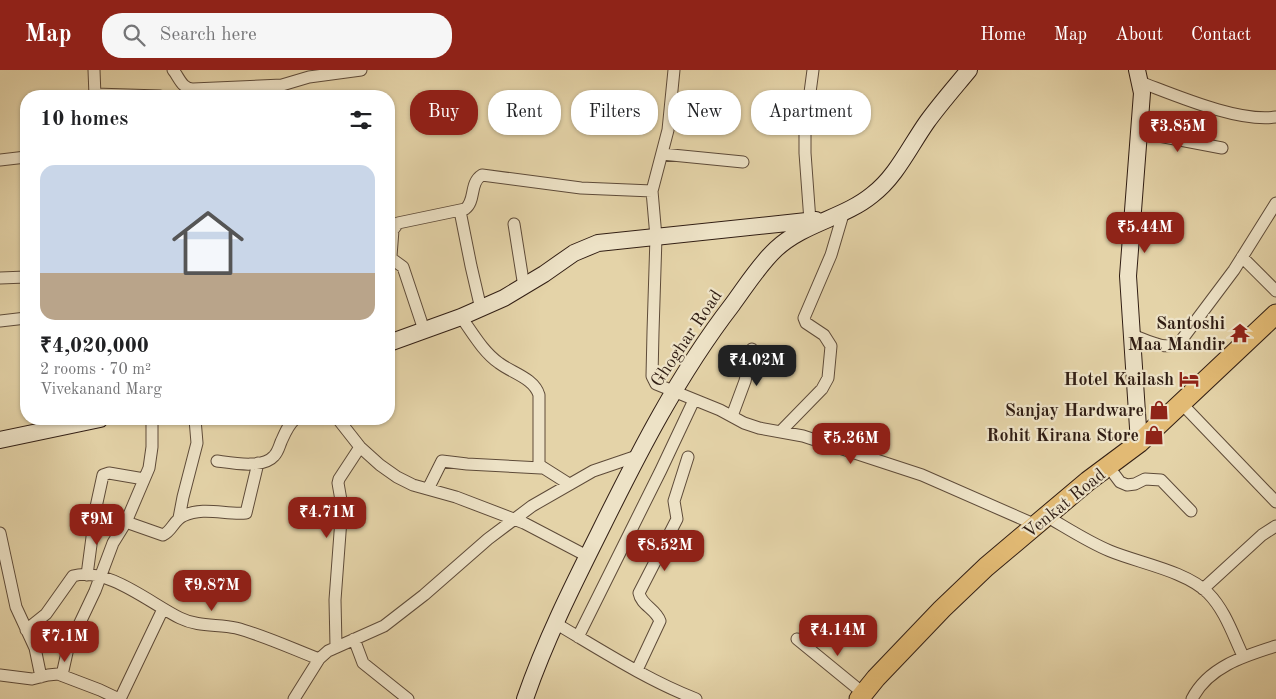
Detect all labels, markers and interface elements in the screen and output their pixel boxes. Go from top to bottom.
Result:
search box [102,13,452,58]
icon: search [120,21,148,49]
text: Map [25,23,72,47]
text: Search here [160,26,257,45]
text: Home [980,26,1026,44]
text: Map [1054,26,1087,44]
text: About [1115,26,1163,44]
text: Contact [1191,26,1251,44]
chip: Buy [410,90,478,135]
chip: Rent [488,90,561,135]
chip: Filters [571,90,658,135]
chip: New [668,90,741,135]
chip: Apartment [751,90,871,135]
icon: filters [347,106,375,134]
text: 10 homes [40,109,128,130]
pin: ₹3.85M [1137,111,1219,153]
text: ₹3.85M [1150,119,1206,135]
icon: home [163,198,253,288]
pin: ₹5.44M [1104,212,1186,254]
text: ₹5.44M [1117,220,1173,236]
street label: Ghoghar Road [648,287,726,390]
place label: Santoshi Maa Mandir [1128,315,1225,354]
temple icon: Santoshi Maa Mandir [1229,322,1251,344]
text: ₹4,020,000 [40,336,149,357]
pin: ₹4.02M [716,344,798,387]
text: ₹4.02M [729,353,785,369]
text: 2 rooms · 70 m² [40,362,151,378]
hotel icon: Hotel Kailash [1178,368,1200,390]
place label: Hotel Kailash [1064,371,1174,389]
text: Vivekanand Marg [40,382,162,398]
shop icon: Sanjay Hardware [1148,399,1170,421]
place label: Sanjay Hardware [1005,402,1144,420]
pin: ₹5.26M [810,422,892,465]
shop icon: Rohit Kirana Store [1143,424,1165,446]
place label: Rohit Kirana Store [986,427,1139,445]
text: ₹5.26M [823,431,879,447]
street label: Venkat Road [1020,465,1109,542]
pin: ₹4.71M [286,496,368,539]
pin: ₹9M [73,504,121,546]
text: ₹4.71M [299,505,355,521]
text: ₹9M [81,512,113,528]
pin: ₹8.52M [624,530,706,572]
text: ₹8.52M [637,538,693,554]
pin: ₹9.87M [171,570,253,612]
text: ₹9.87M [184,578,240,594]
pin: ₹4.14M [797,614,879,657]
pin: ₹7.1M [30,620,100,663]
text: ₹4.14M [810,623,866,639]
text: ₹7.1M [42,629,88,645]

